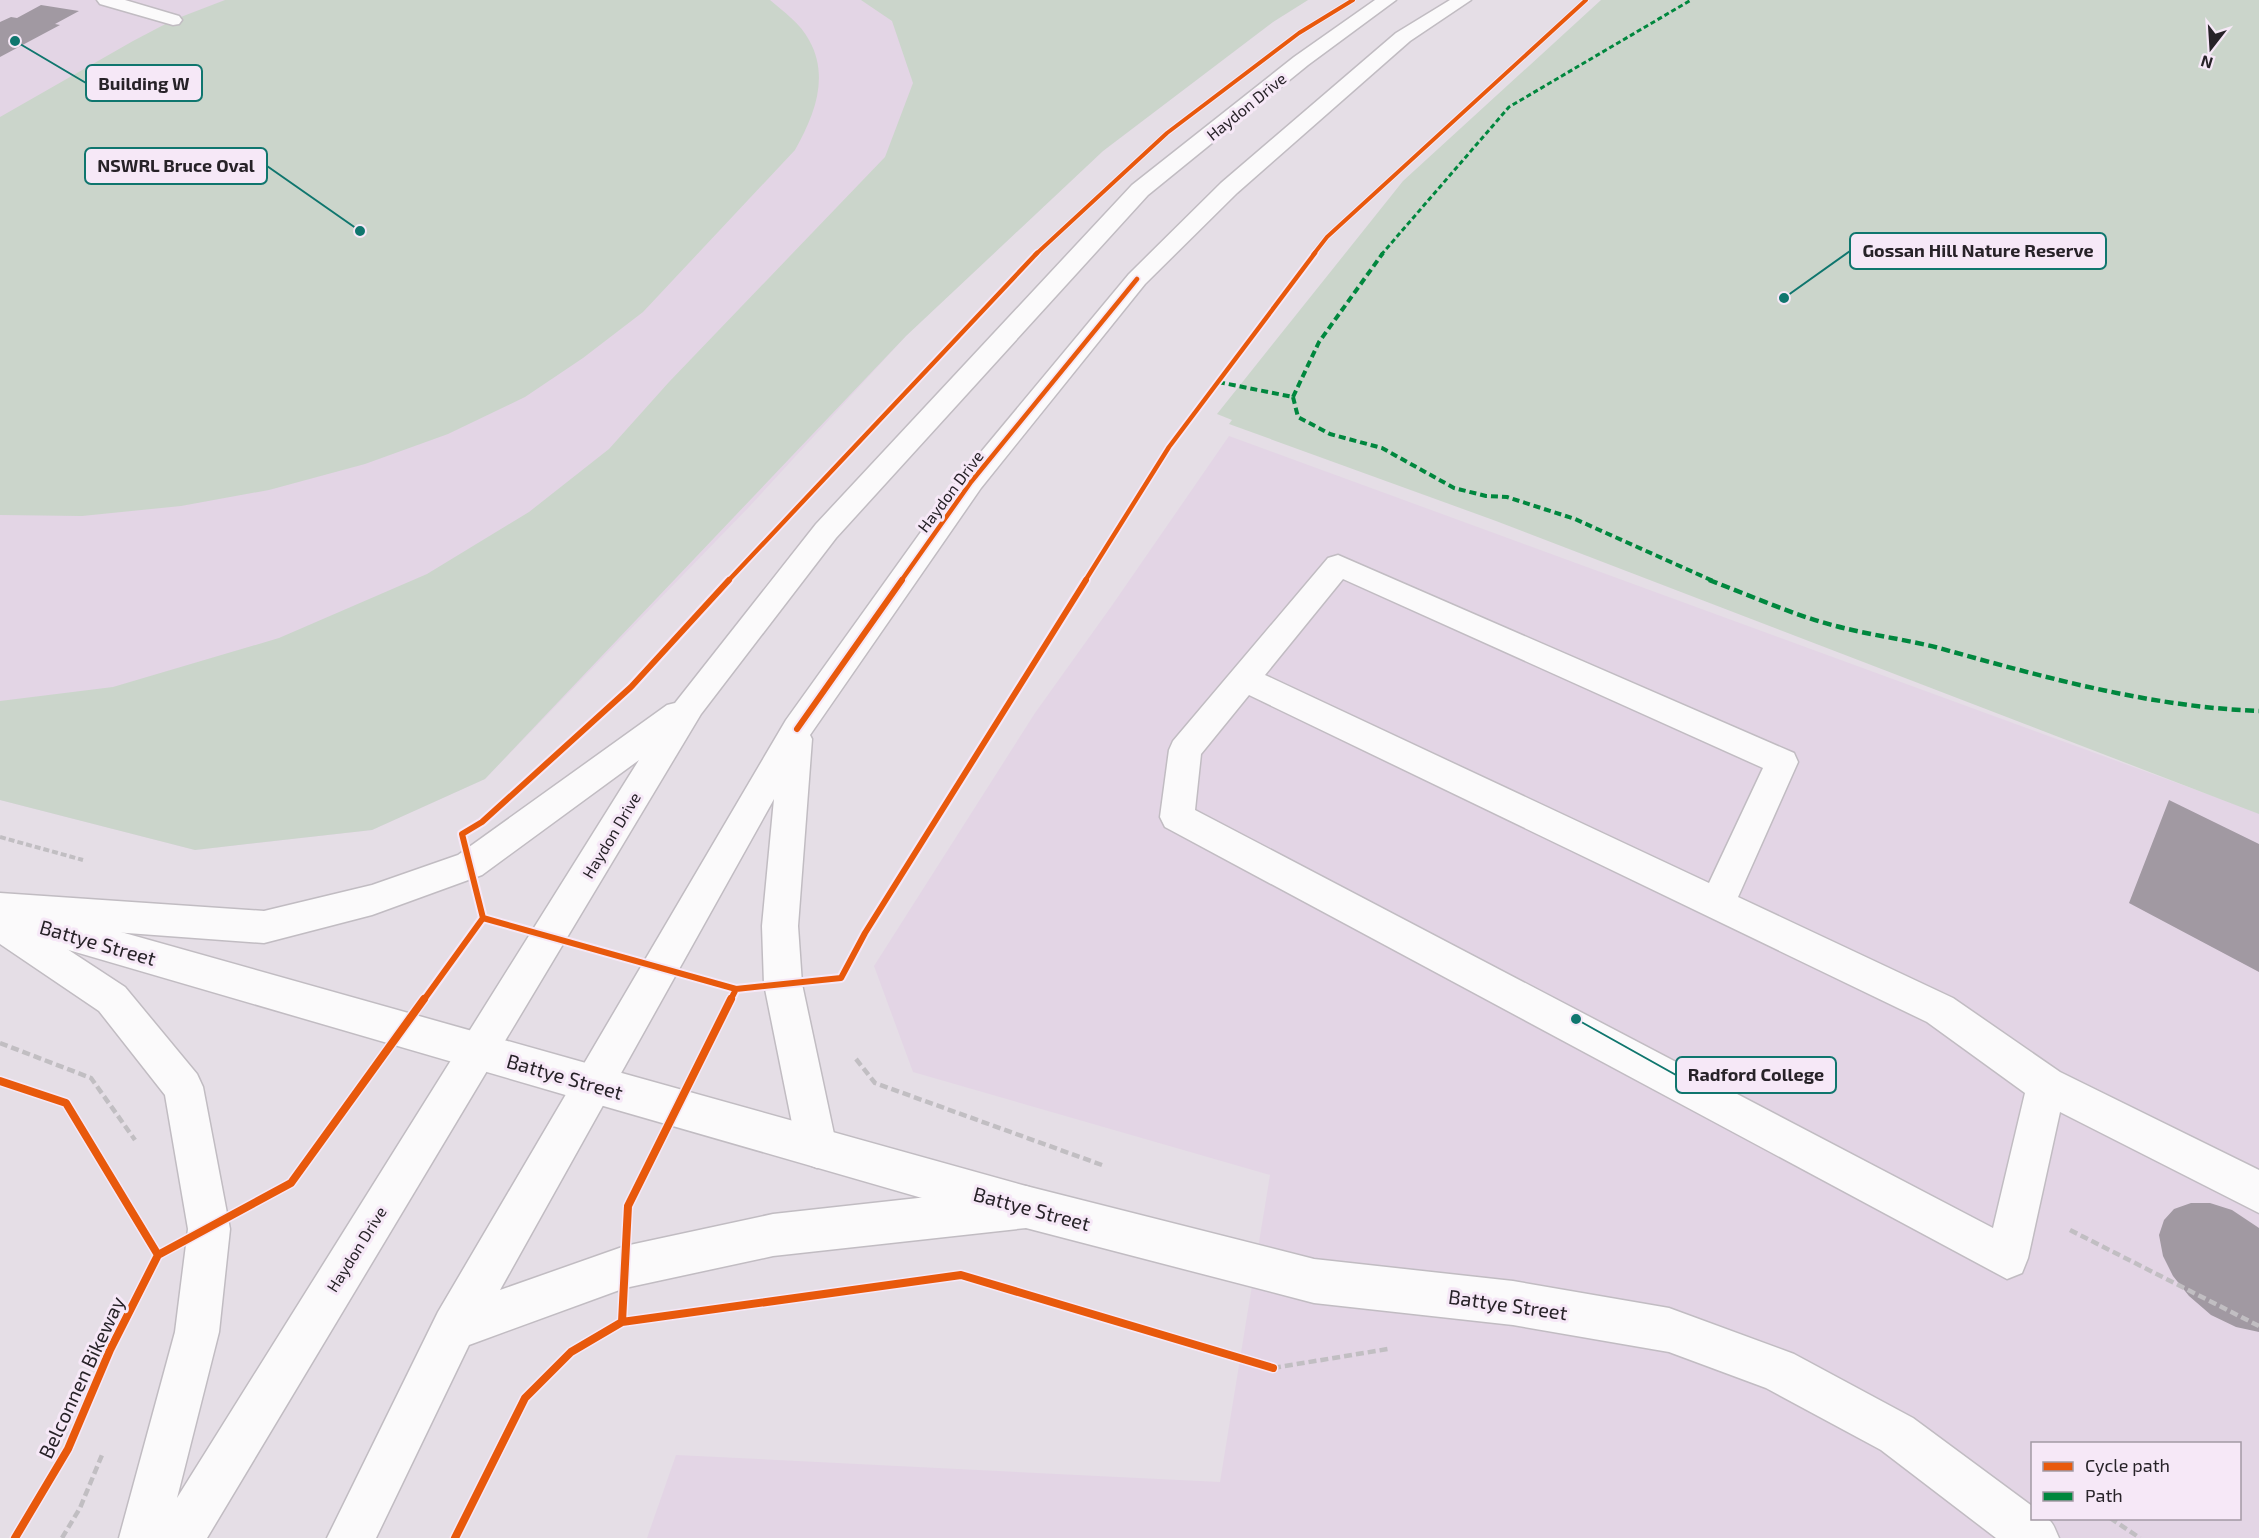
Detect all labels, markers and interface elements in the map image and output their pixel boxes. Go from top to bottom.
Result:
north arrow [2181,18,2241,78]
text: N [2198,52,2215,74]
callout: Building W [86,65,202,101]
street label: Haydon Drive [1202,68,1290,144]
text: Building W [98,72,190,94]
callout: NSWRL Bruce Oval [85,148,267,184]
text: NSWRL Bruce Oval [97,154,255,176]
callout: Gossan Hill Nature Reserve [1850,233,2106,269]
text: Gossan Hill Nature Reserve [1862,239,2094,261]
street label: Haydon Drive [913,447,987,535]
street label: Haydon Drive [578,789,644,881]
street label: Battye Street [37,914,159,970]
street label: Battye Street [504,1048,626,1104]
callout: Radford College [1676,1057,1836,1093]
text: Radford College [1688,1063,1824,1085]
street label: Battye Street [971,1181,1093,1235]
street label: Haydon Drive [322,1203,390,1295]
street label: Battye Street [1447,1284,1569,1324]
street label: Belconnen Bikeway [33,1292,129,1462]
legend [2031,1442,2241,1520]
text: Cycle path [2085,1454,2170,1476]
text: Path [2085,1484,2123,1506]

